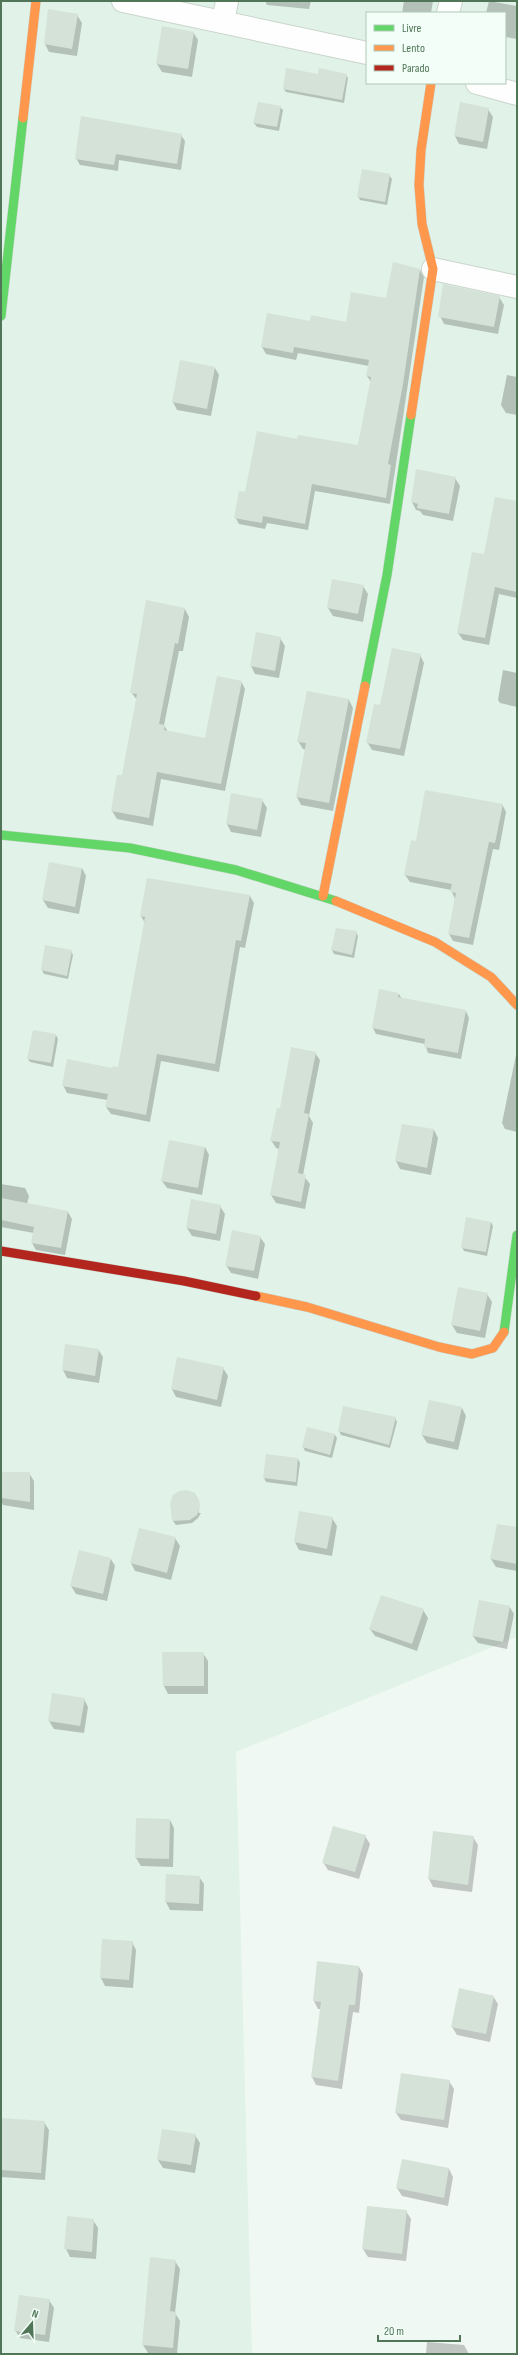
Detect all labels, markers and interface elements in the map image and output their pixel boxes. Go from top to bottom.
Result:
legend [366,12,506,84]
text: Livre [402,21,422,36]
text: Lento [402,41,425,56]
text: Parado [402,61,429,76]
north arrow [12,2303,52,2343]
text: N [30,2307,40,2321]
scale bar [378,2317,460,2343]
text: 20 m [384,2324,404,2339]

